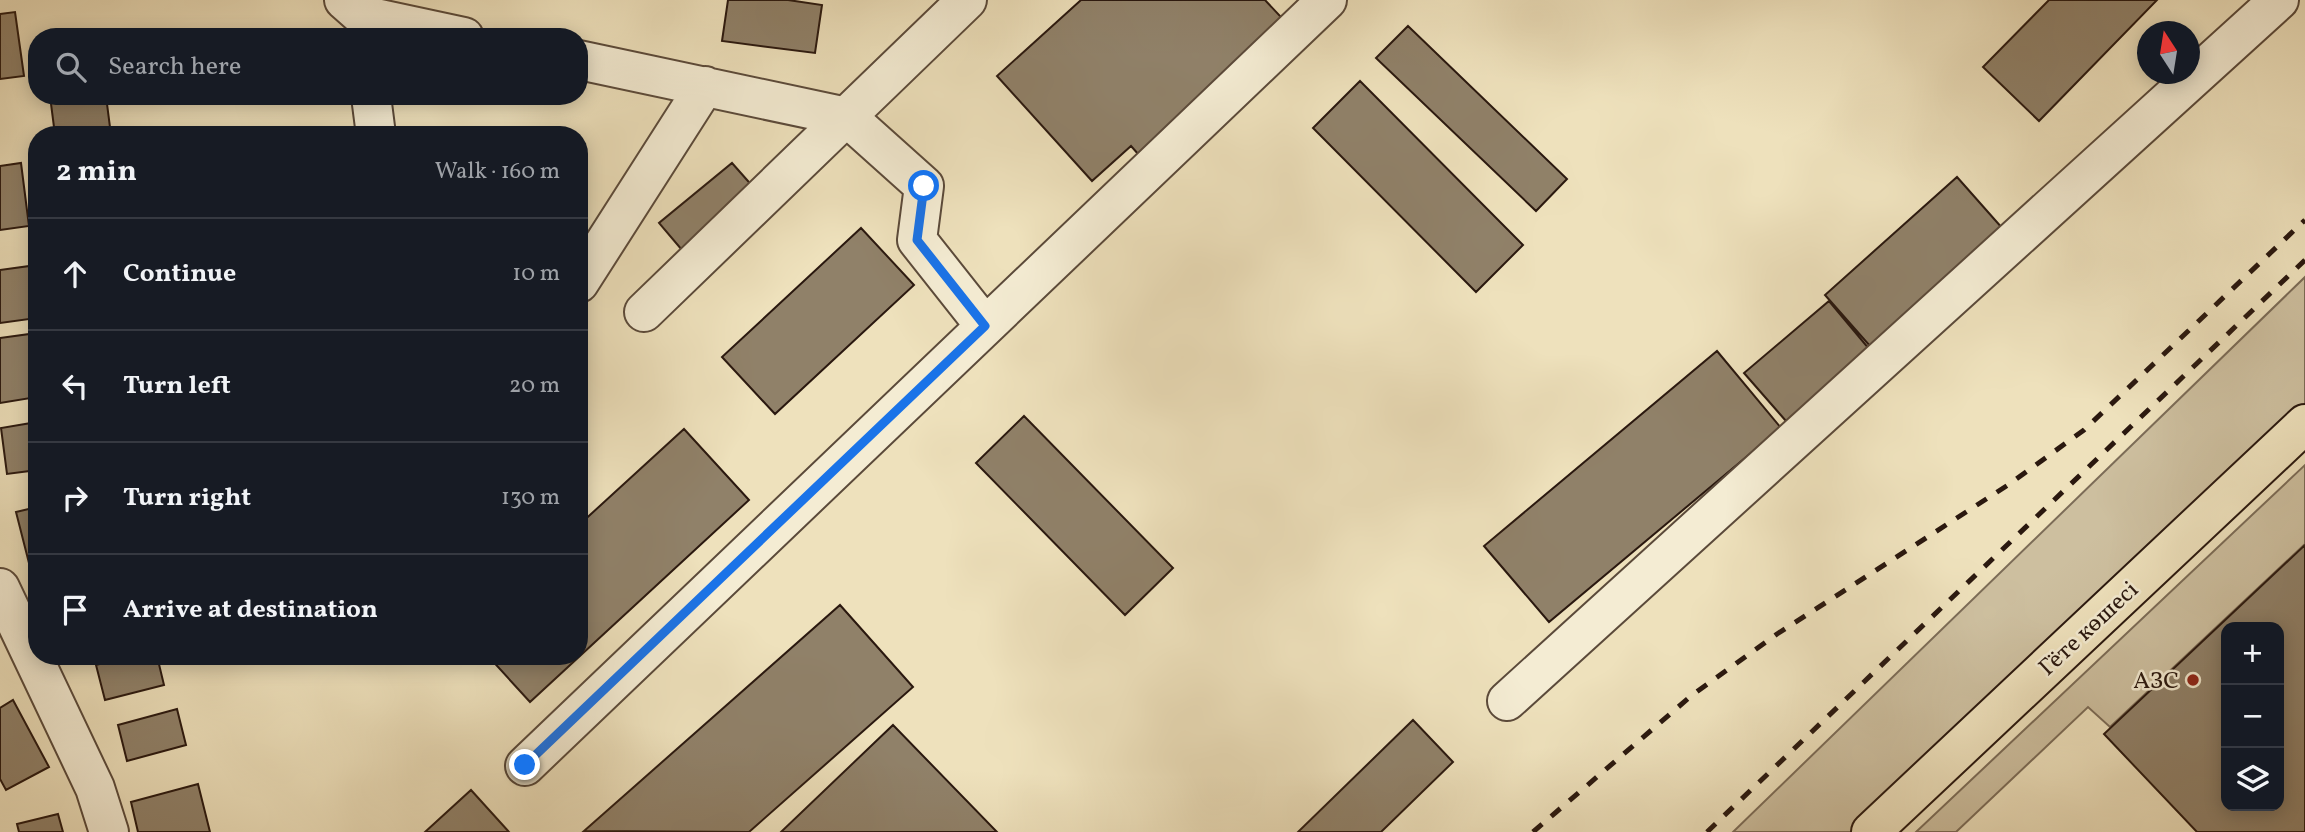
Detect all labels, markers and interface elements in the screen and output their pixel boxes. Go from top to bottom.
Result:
north arrow [2137,21,2200,84]
search box [28,28,588,105]
icon: search [52,48,90,86]
text: Search here [108,49,241,85]
text: 2 min [56,151,137,193]
text: Walk · 160 m [435,156,560,188]
route start [908,170,939,201]
icon: ahead [56,255,94,293]
text: Continue [123,256,236,292]
text: 10 m [512,258,560,290]
icon: left [56,367,94,405]
text: Turn left [123,368,231,404]
text: 20 m [509,370,560,402]
icon: right [56,479,94,517]
text: Turn right [123,480,251,516]
text: 130 m [501,482,560,514]
street label: Гёте көшесі [2032,574,2147,685]
icon: arrive [56,591,94,629]
text: Arrive at destination [123,592,378,628]
map controls [2221,622,2284,811]
button: + [2221,622,2284,685]
place label: АЗС [2133,665,2179,699]
marker: АЗС [2185,672,2201,688]
button: − [2221,685,2284,748]
button: layers [2221,748,2284,811]
route end [509,749,540,780]

